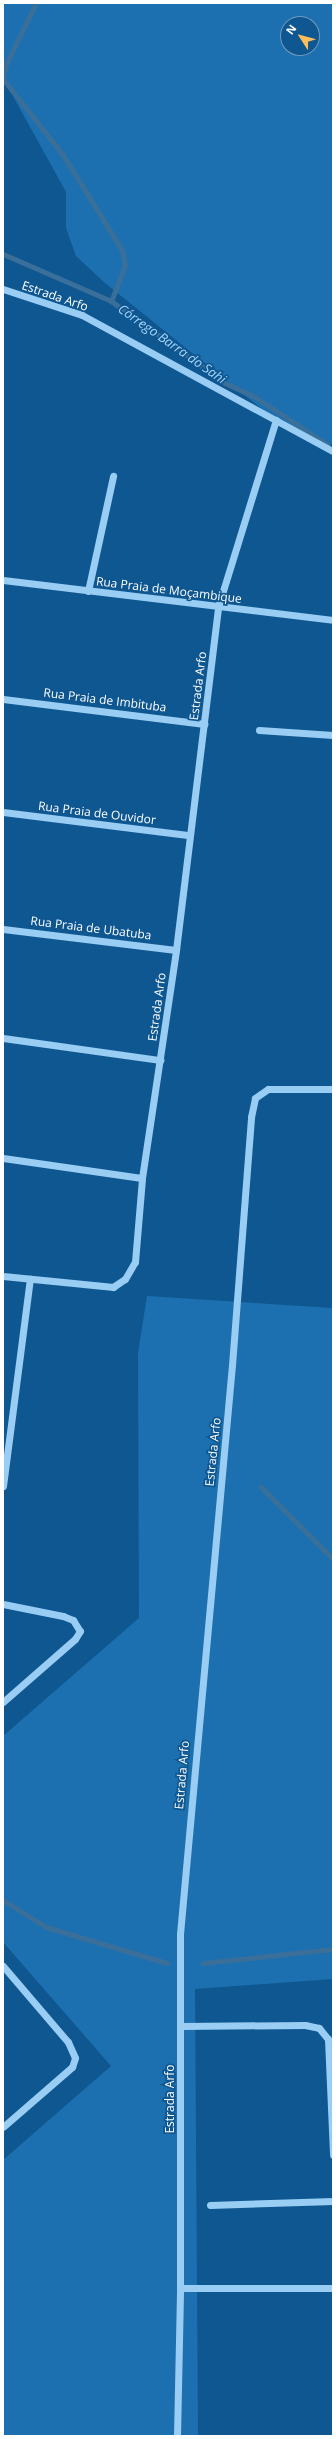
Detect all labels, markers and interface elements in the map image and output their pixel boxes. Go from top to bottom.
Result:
north arrow [280,16,320,56]
text: N [282,21,299,37]
street label: Estrada Arfo [20,278,90,314]
water label: Córrego Barra do Sahi [115,301,229,387]
street label: Rua Praia de Moçambique [95,574,243,606]
street label: Estrada Arfo [187,651,209,721]
street label: Rua Praia de Imbituba [43,685,167,715]
street label: Rua Praia de Ouvidor [37,799,157,827]
street label: Rua Praia de Ubatuba [30,913,152,943]
street label: Estrada Arfo [145,972,169,1042]
street label: Estrada Arfo [202,1417,224,1487]
street label: Estrada Arfo [172,1740,192,1810]
street label: Estrada Arfo [163,2064,177,2134]

